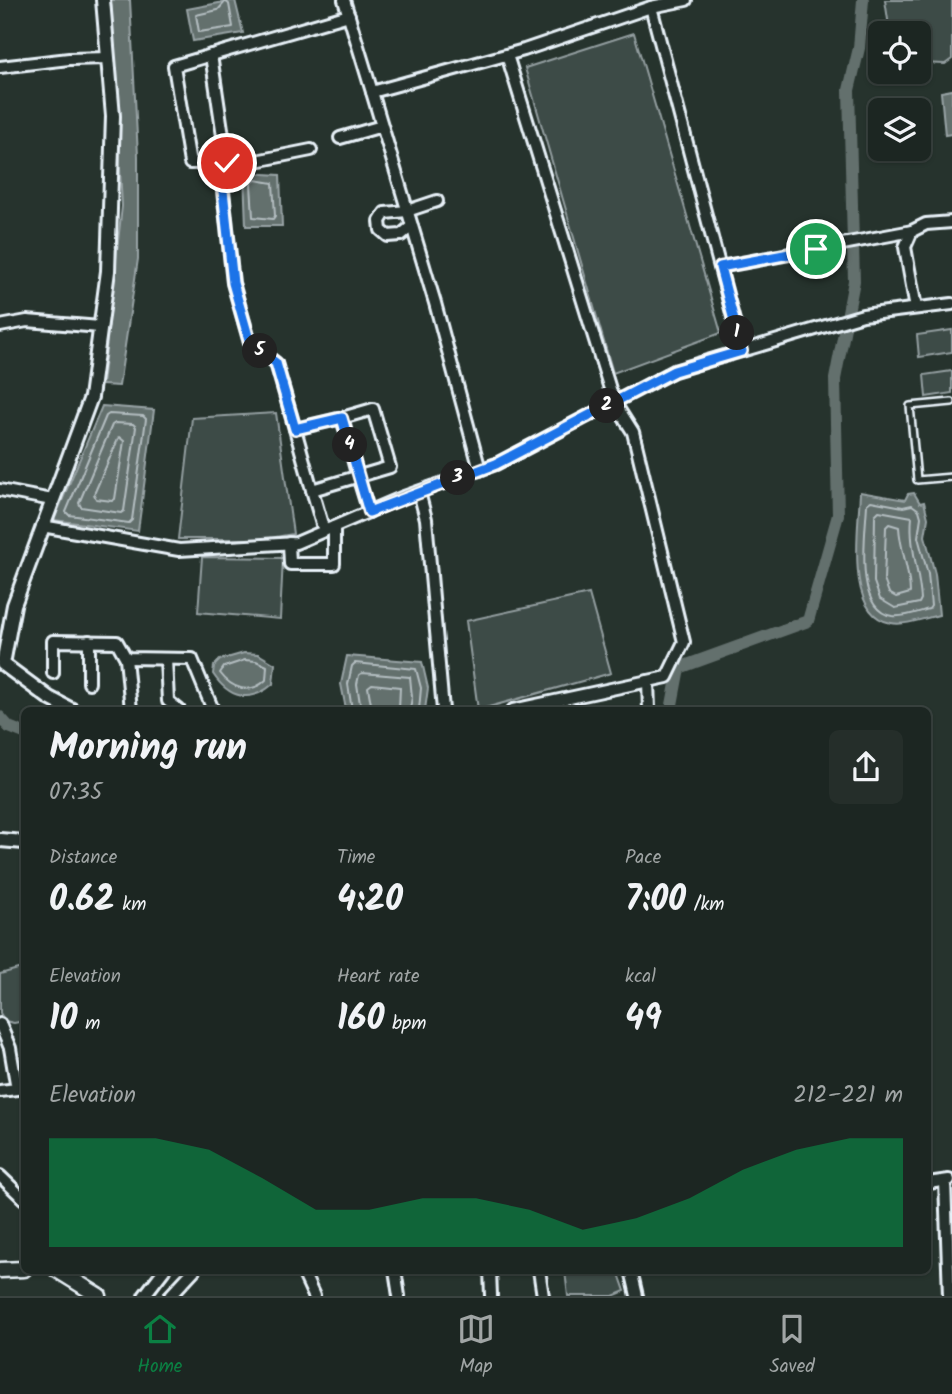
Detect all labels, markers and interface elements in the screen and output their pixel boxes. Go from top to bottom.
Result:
map controls [868,21,931,161]
button: locate [868,21,931,84]
button: layers [868,98,931,161]
pin [197,133,257,193]
icon: check [208,144,246,182]
pin [786,219,846,279]
icon: arrive [797,230,835,268]
pin: 1 [720,316,754,350]
text: 1 [734,317,739,347]
pin: 5 [243,334,278,368]
text: 5 [255,335,264,365]
pin: 2 [590,388,624,424]
text: 2 [601,390,612,420]
pin: 4 [332,428,368,462]
text: 4 [344,429,355,459]
pin: 3 [440,461,476,496]
text: 3 [452,462,463,492]
text: Morning run [49,719,247,779]
button: share [829,730,903,804]
text: 07:35 [49,775,102,811]
text: Distance [49,843,117,873]
text: Time [337,843,375,873]
text: Pace [625,843,661,873]
text: 0.62 [49,873,115,929]
text: 4:20 [337,873,403,929]
text: 7:00 [625,873,686,929]
text: km [115,890,146,920]
text: /km [686,890,724,920]
text: Elevation [49,962,121,992]
text: Heart rate [337,962,420,992]
text: kcal [625,962,656,992]
text: 10 [49,992,78,1048]
text: 160 [337,992,385,1048]
text: 49 [625,992,662,1048]
text: m [78,1009,100,1039]
text: bpm [385,1009,426,1039]
text: Elevation [49,1078,136,1114]
text: 212–221 m [794,1078,903,1114]
tab: Home [137,1310,182,1382]
tab: Map [457,1310,495,1382]
tab: Saved [770,1310,815,1382]

